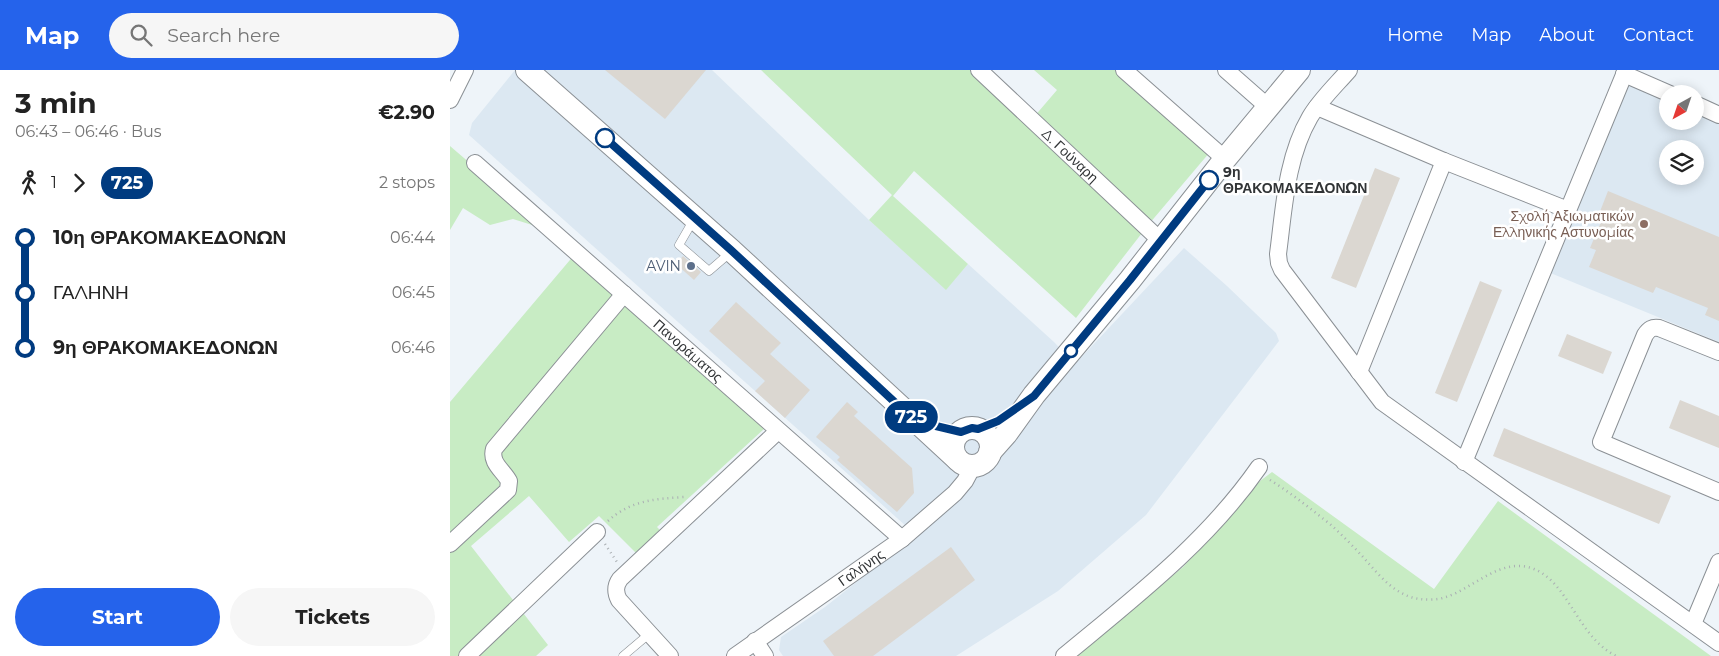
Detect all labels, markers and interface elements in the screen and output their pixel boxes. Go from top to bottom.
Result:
search box [109,13,459,58]
text: Map [25,21,79,50]
icon: search [127,21,155,49]
text: Search here [167,24,280,47]
text: Home [1387,24,1443,46]
text: Map [1471,24,1511,46]
text: About [1539,24,1595,46]
text: Contact [1623,24,1694,46]
north arrow [1659,85,1704,130]
map controls [1659,85,1704,185]
text: 3 min [15,86,97,120]
text: €2.90 [378,101,435,124]
text: 06:43 – 06:46 · Bus [15,122,162,141]
street label: Δ. Γούναρη [1038,125,1102,187]
unlabelled marker [595,128,615,148]
button: layers [1659,140,1704,185]
place label: 9η ΘΡΑΚΟΜΑΚΕΔΟΝΩΝ [1223,163,1367,197]
icon: walk [15,169,43,197]
icon: forward [65,169,93,197]
marker: 9η ΘΡΑΚΟΜΑΚΕΔΟΝΩΝ [1199,170,1219,190]
text: 725 [111,172,143,194]
text: 1 [51,173,57,192]
text: 2 stops [379,173,435,192]
place label: Σχολή Αξιωματικών Ελληνικής Αστυνομίας [1493,207,1634,241]
marker: Σχολή Αξιωματικών Ελληνικής Αστυνομίας [1638,218,1650,230]
text: 10η ΘΡΑΚΟΜΑΚΕΔΟΝΩΝ [53,226,286,249]
text: 06:44 [390,228,435,247]
place label: AVIN [646,257,681,275]
marker: AVIN [685,260,697,272]
text: ΓΑΛΗΝΗ [53,281,129,304]
text: 06:45 [392,283,435,302]
street label: Πανοράματος [650,315,727,386]
text: 9η ΘΡΑΚΟΜΑΚΕΔΟΝΩΝ [53,336,278,359]
text: 06:46 [391,338,435,357]
unlabelled marker [1064,344,1078,358]
line badge: 725 [882,401,940,433]
text: 725 [895,406,927,428]
street label: Γαλήνης [834,545,888,590]
button: Start [15,588,220,646]
button: Tickets [230,588,435,646]

